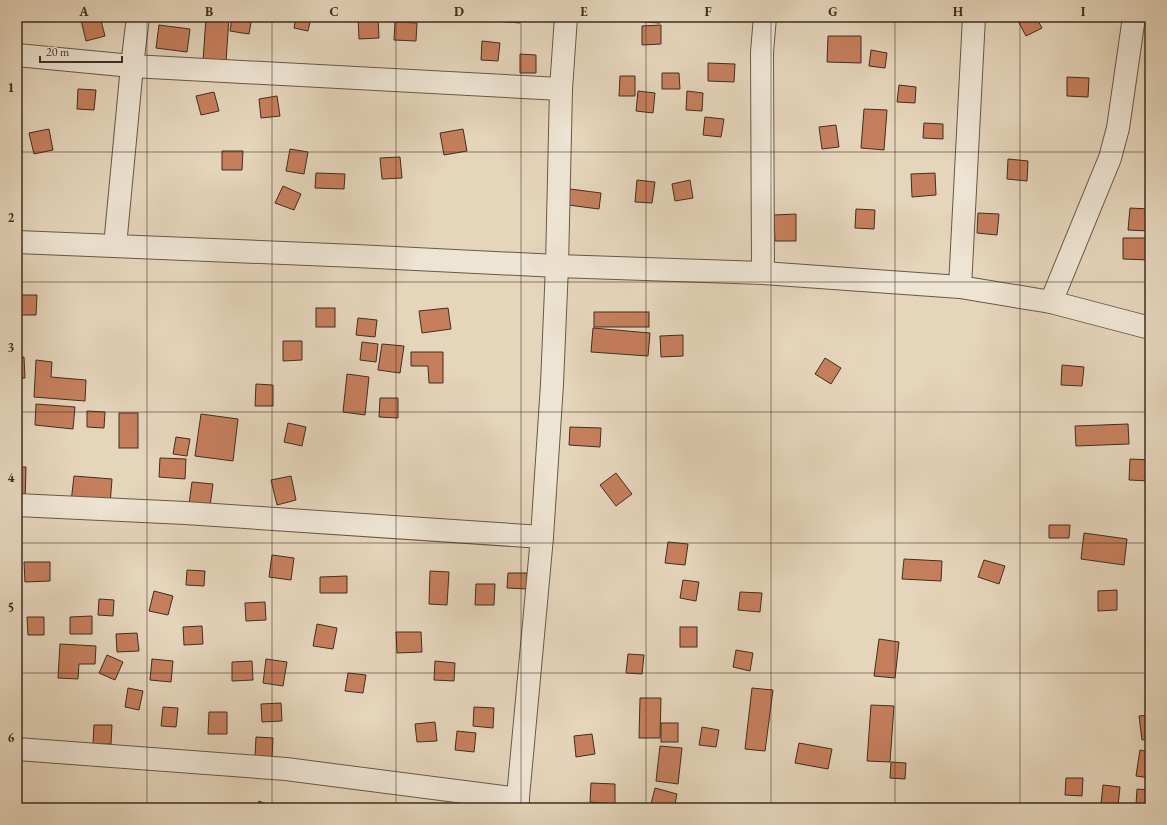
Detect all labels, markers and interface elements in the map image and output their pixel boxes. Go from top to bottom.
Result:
text: A [78,3,89,20]
text: B [205,3,213,20]
text: C [329,3,339,20]
text: D [454,3,464,20]
text: E [580,3,588,20]
text: F [704,3,712,20]
text: G [828,3,838,20]
text: H [953,3,964,20]
text: I [1081,3,1086,20]
scale bar [40,38,122,64]
text: 20 m [46,44,70,60]
text: 1 [8,79,15,96]
text: 2 [8,209,15,226]
text: 3 [8,339,15,356]
text: 4 [8,469,15,486]
text: 5 [8,599,14,616]
text: 6 [8,729,15,746]

